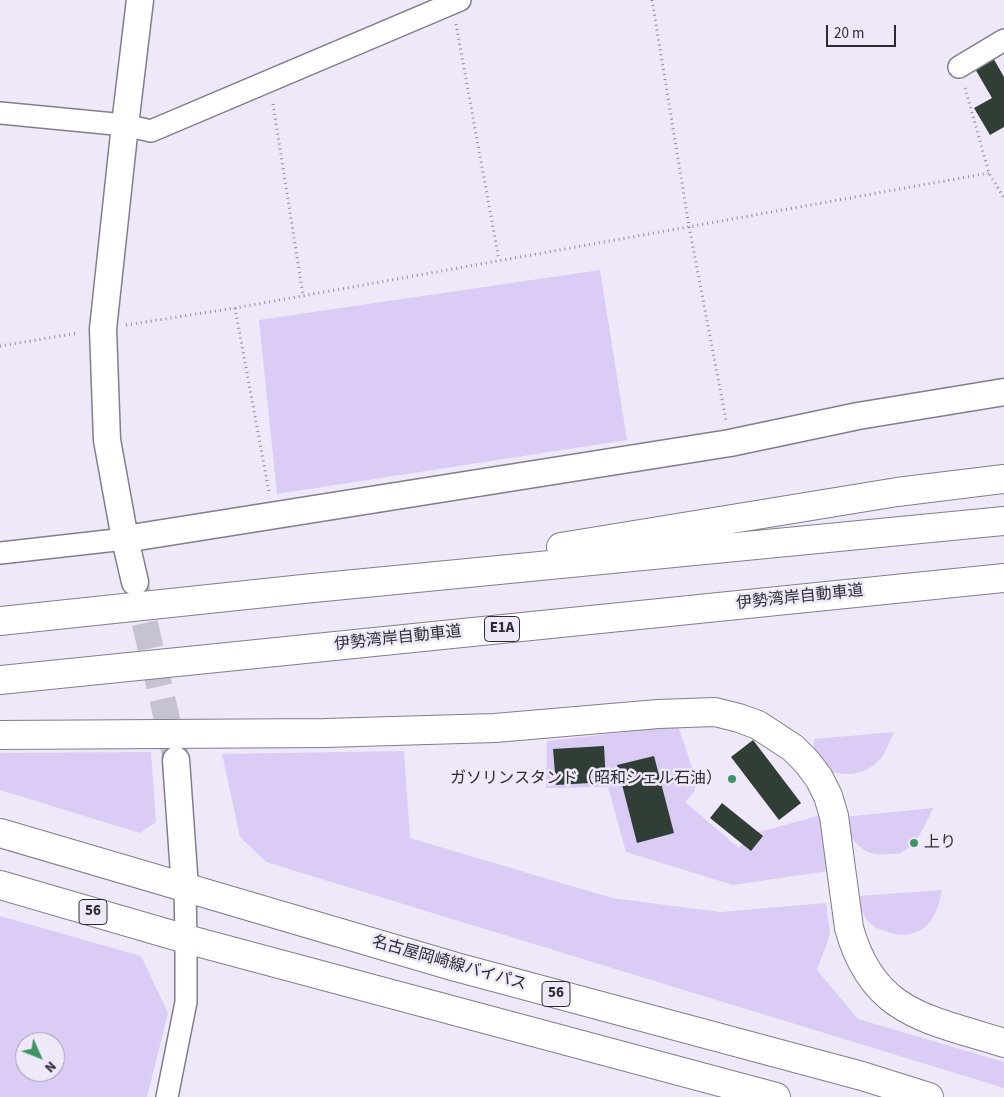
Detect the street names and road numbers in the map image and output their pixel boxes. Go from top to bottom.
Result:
street label: 伊勢湾岸自動車道 [735,582,865,614]
road number: E1A [484,616,520,642]
street label: 伊勢湾岸自動車道 [333,623,463,655]
road number: 56 [79,900,107,924]
street label: 名古屋岡崎線バイパス [369,933,529,995]
road number: 56 [542,982,570,1006]

